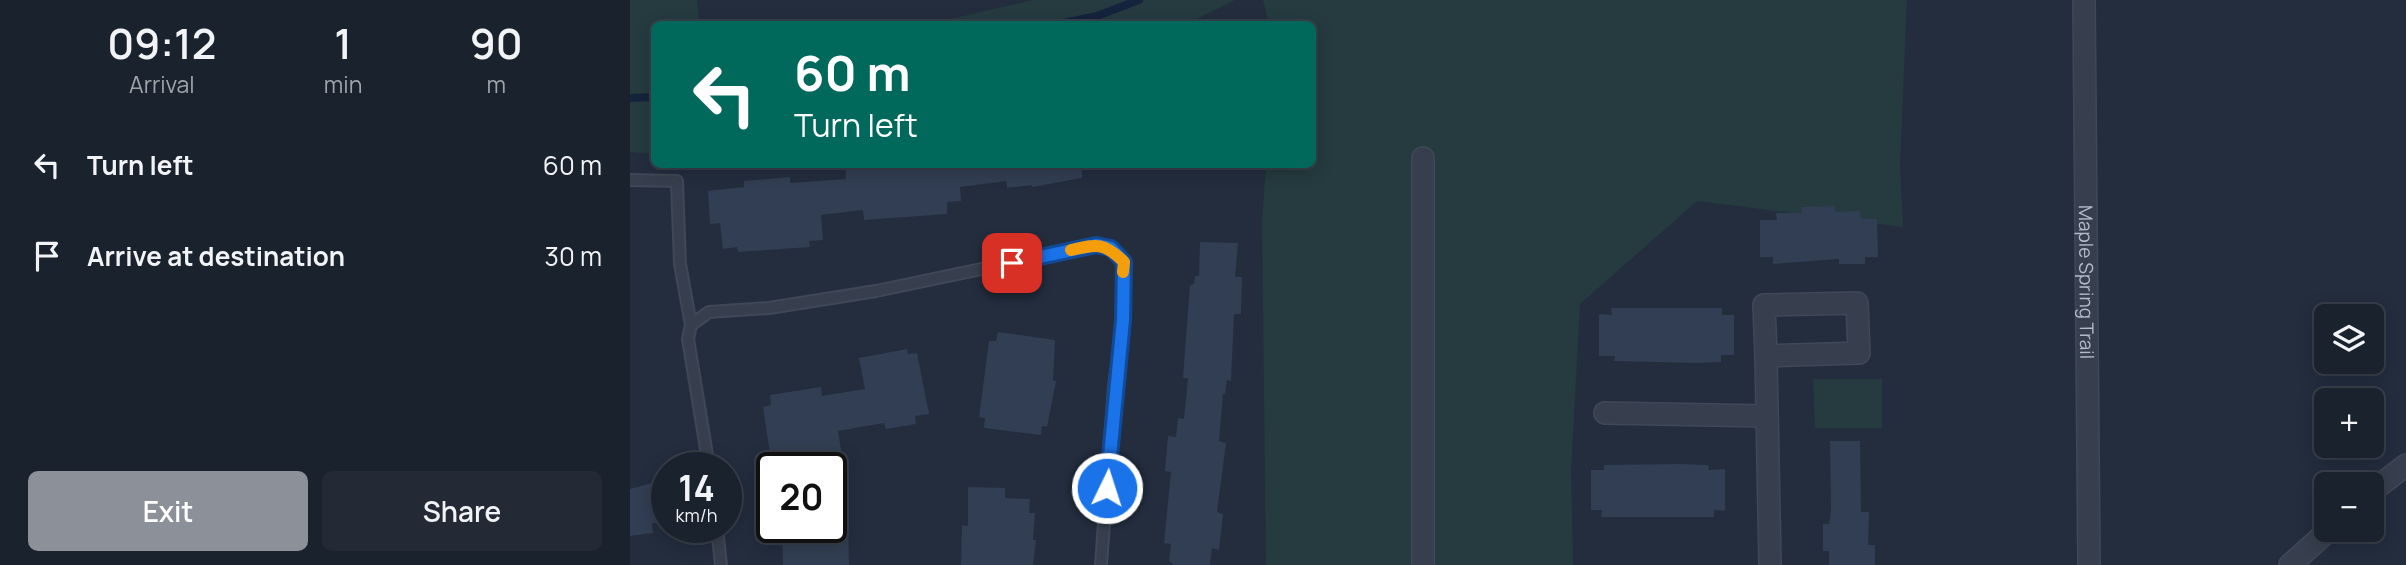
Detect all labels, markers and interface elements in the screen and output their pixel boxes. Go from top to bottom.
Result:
text: 09:12 [107,14,217,72]
text: 1 [334,14,352,72]
text: 90 [470,14,523,72]
text: 60 m [794,39,911,106]
icon: left [679,49,770,140]
text: Arrival [129,68,195,100]
text: min [324,68,362,100]
text: m [486,68,506,100]
text: Turn left [794,103,918,147]
icon: left [28,146,66,184]
text: Turn left [87,147,194,183]
text: 60 m [543,147,602,183]
street label: Maple Spring Trail [2073,205,2100,359]
pin [982,233,1042,293]
icon: arrive [28,237,66,275]
text: Arrive at destination [87,238,345,274]
text: 30 m [545,238,602,274]
icon: arrive [993,244,1031,282]
map controls [2314,304,2384,542]
button: layers [2314,304,2384,374]
button: + [2314,388,2384,458]
position arrow [1070,451,1144,525]
speed limit sign: 20 [756,452,847,543]
text: 14 [678,464,715,512]
button: Exit [28,471,308,551]
button: Share [322,471,602,551]
button: − [2314,472,2384,542]
text: km/h [676,503,717,527]

